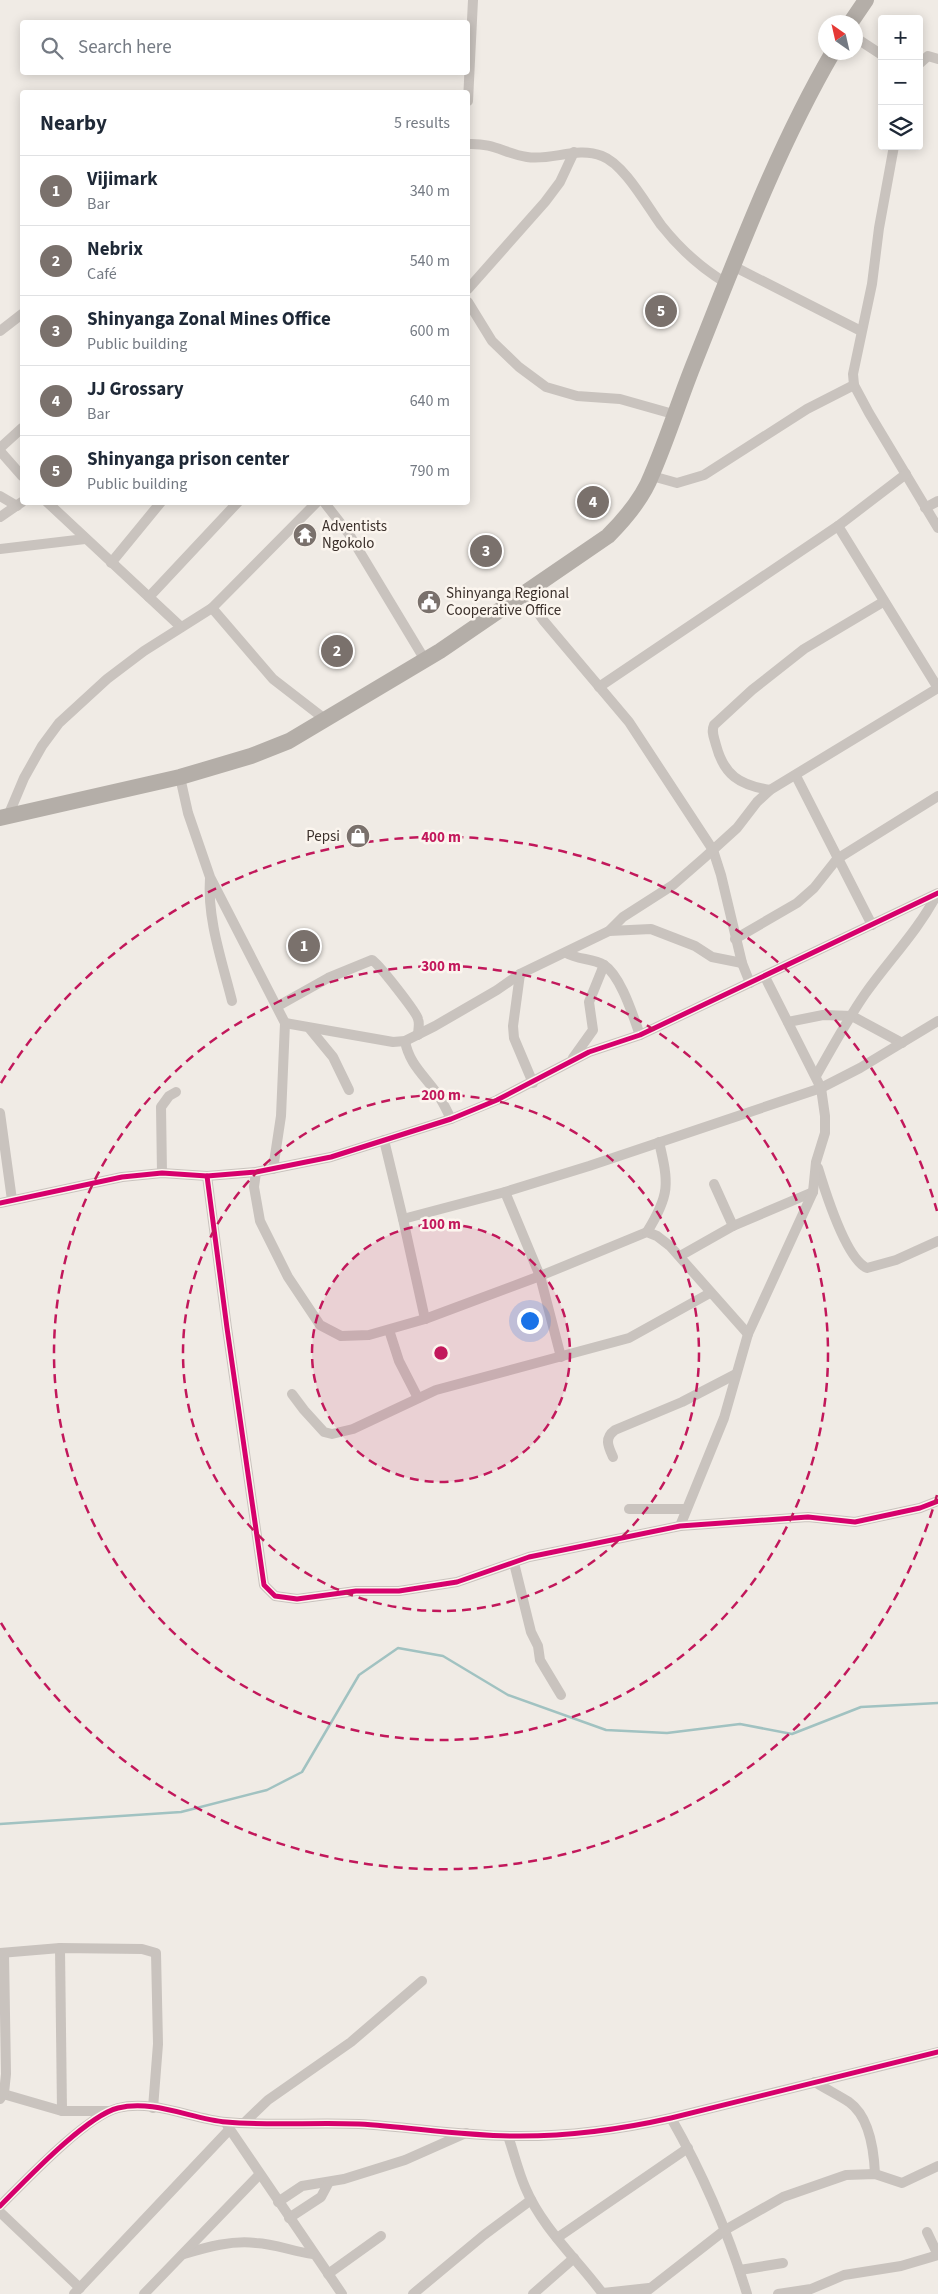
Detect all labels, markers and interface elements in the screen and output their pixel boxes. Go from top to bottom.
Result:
north arrow [818,15,863,60]
map controls [878,15,923,150]
button: + [878,15,923,60]
search box [20,20,470,75]
icon: search [38,34,66,62]
text: Search here [78,34,172,61]
button: − [878,60,923,105]
button: layers [878,105,923,150]
text: Nearby [40,108,107,138]
text: 5 results [394,112,450,134]
text: Vijimark [87,166,158,193]
text: 1 [52,180,60,202]
text: 340 m [410,180,450,202]
text: Bar [87,193,110,215]
text: Nebrix [87,236,143,263]
text: 2 [52,250,60,272]
text: 540 m [410,250,450,272]
text: Café [87,263,117,285]
pin: 5 [645,292,677,330]
text: Shinyanga Zonal Mines Office [87,306,331,333]
text: 3 [52,320,60,342]
text: 600 m [410,320,450,342]
text: Public building [87,333,187,355]
text: JJ Grossary [87,376,184,403]
text: 4 [52,390,60,412]
text: 640 m [410,390,450,412]
text: Bar [87,403,110,425]
text: Shinyanga prison center [87,446,289,473]
text: 5 [52,460,60,482]
text: 790 m [410,460,450,482]
text: Public building [87,473,187,495]
pin: 4 [577,483,609,521]
place label: Adventists Ngokolo [322,516,387,554]
temple icon: Adventists Ngokolo [292,522,318,548]
pin: 3 [470,532,502,570]
place label: Shinyanga Regional Cooperative Office [446,583,569,621]
public building icon: Shinyanga Regional Cooperative Office [416,589,442,615]
pin: 2 [321,632,353,670]
shop icon: Pepsi [345,823,371,849]
place label: Pepsi [306,826,340,847]
text: 400 m [421,827,461,848]
pin: 1 [288,927,320,965]
text: 300 m [421,956,461,977]
text: 200 m [421,1085,461,1106]
text: 100 m [421,1214,461,1235]
your location [517,1308,543,1334]
centre of rings [432,1344,450,1362]

